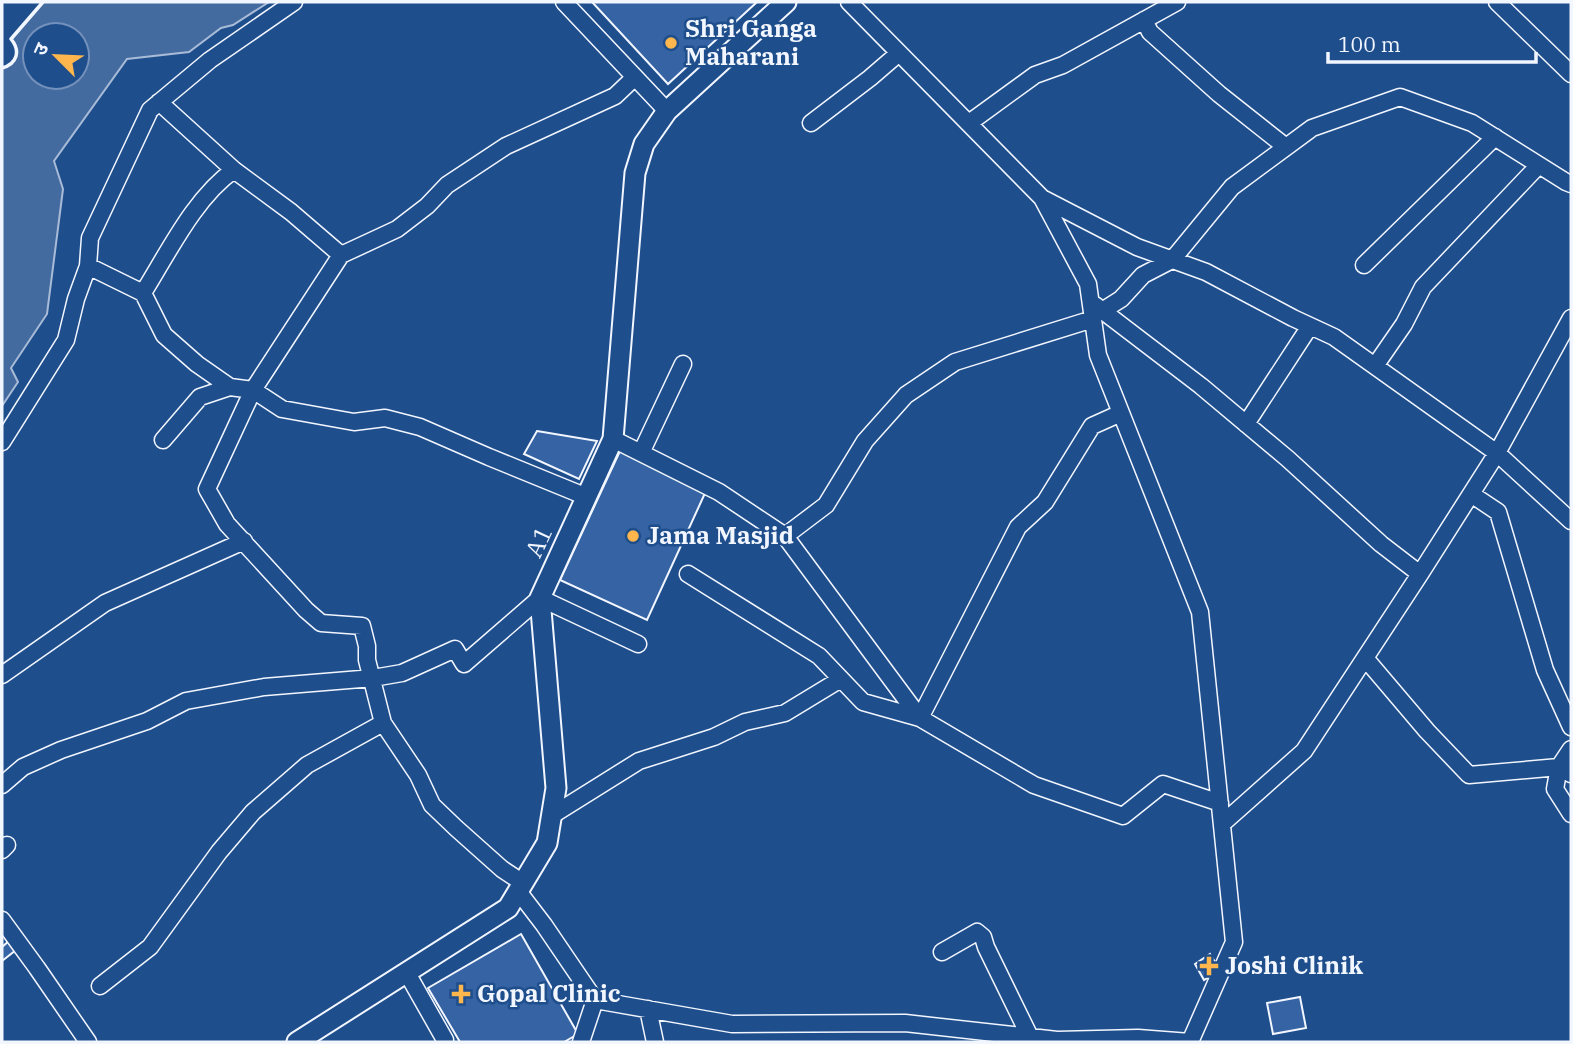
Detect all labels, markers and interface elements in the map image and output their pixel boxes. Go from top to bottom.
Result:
place label: Shri Ganga Maharani [685,12,817,72]
north arrow [21,21,91,91]
scale bar [1328,21,1536,65]
text: 100 m [1338,30,1401,58]
marker: Shri Ganga Maharani [663,35,679,51]
text: उ [27,38,54,59]
place label: Jama Masjid [647,519,794,551]
street label: A1 [517,521,559,562]
marker: Jama Masjid [625,528,641,544]
place label: Joshi Clinik [1225,949,1363,981]
marker: Joshi Clinik [1199,956,1219,976]
place label: Gopal Clinic [477,977,621,1009]
marker: Gopal Clinic [451,984,471,1004]

